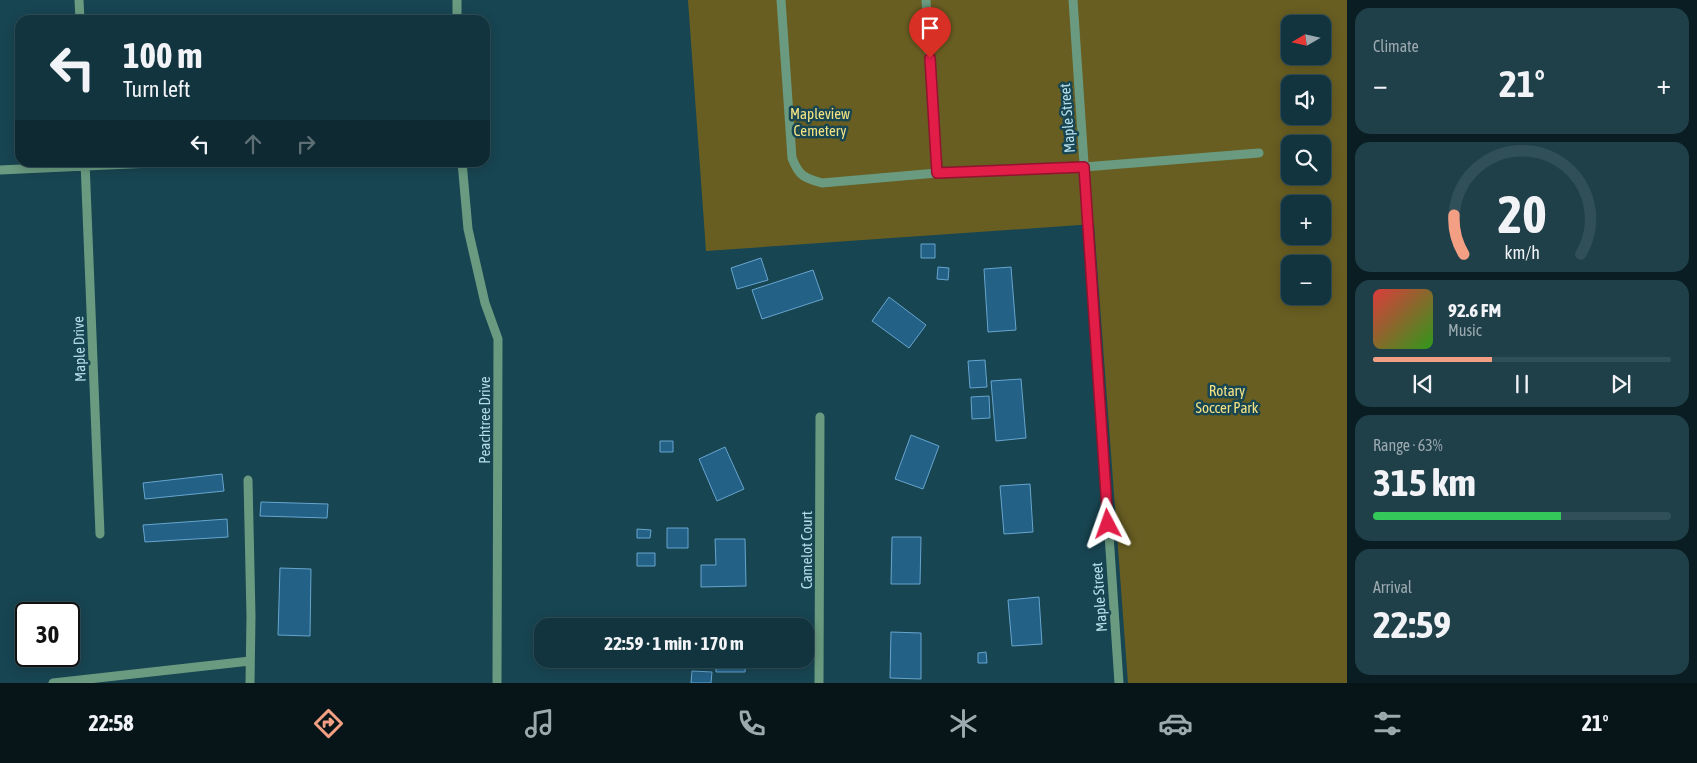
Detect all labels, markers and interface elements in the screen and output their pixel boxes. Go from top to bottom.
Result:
pin [909,7,951,58]
icon: arrive [916,14,944,42]
north arrow [1281,15,1331,65]
map controls [1281,15,1331,305]
icon: left [40,35,105,100]
text: 100 m [123,35,202,75]
text: Climate [1373,37,1419,55]
text: 21° [1499,62,1545,105]
text: − [1373,68,1388,100]
text: + [1656,68,1671,100]
button: sound [1281,75,1331,125]
text: Turn left [123,76,190,102]
street label: Maple Street [1056,83,1078,153]
park label: Mapleview Cemetery [790,105,850,139]
icon: left [186,130,214,158]
icon: ahead [239,130,267,158]
icon: right [292,130,320,158]
button: search [1281,135,1331,185]
text: 20 [1498,184,1546,244]
button: + [1281,195,1331,245]
text: km/h [1504,242,1540,263]
button: − [1281,255,1331,305]
text: 92.6 FM [1448,299,1501,321]
street label: Maple Drive [69,316,89,382]
text: Music [1448,321,1482,339]
icon: previous [1409,370,1437,398]
icon: pause [1508,370,1536,398]
icon: next [1607,370,1635,398]
street label: Peachtree Drive [476,376,493,464]
park label: Rotary Soccer Park [1196,382,1259,416]
text: Range · 63% [1373,436,1443,454]
text: 315 km [1373,461,1476,504]
position arrow [1081,497,1133,549]
street label: Camelot Court [798,511,815,589]
street label: Maple Street [1088,562,1110,632]
text: Arrival [1373,578,1412,596]
speed limit sign: 30 [15,602,80,667]
text: 22:59 [1373,603,1451,646]
text: 22:59 · 1 min · 170 m [604,632,744,654]
icon: directions [311,706,346,741]
icon: music [522,706,557,741]
icon: phone [734,706,769,741]
icon: climate [946,706,981,741]
icon: car [1158,706,1193,741]
icon: filters [1370,706,1405,741]
text: 22:58 [88,710,134,736]
text: 21° [1582,710,1608,736]

